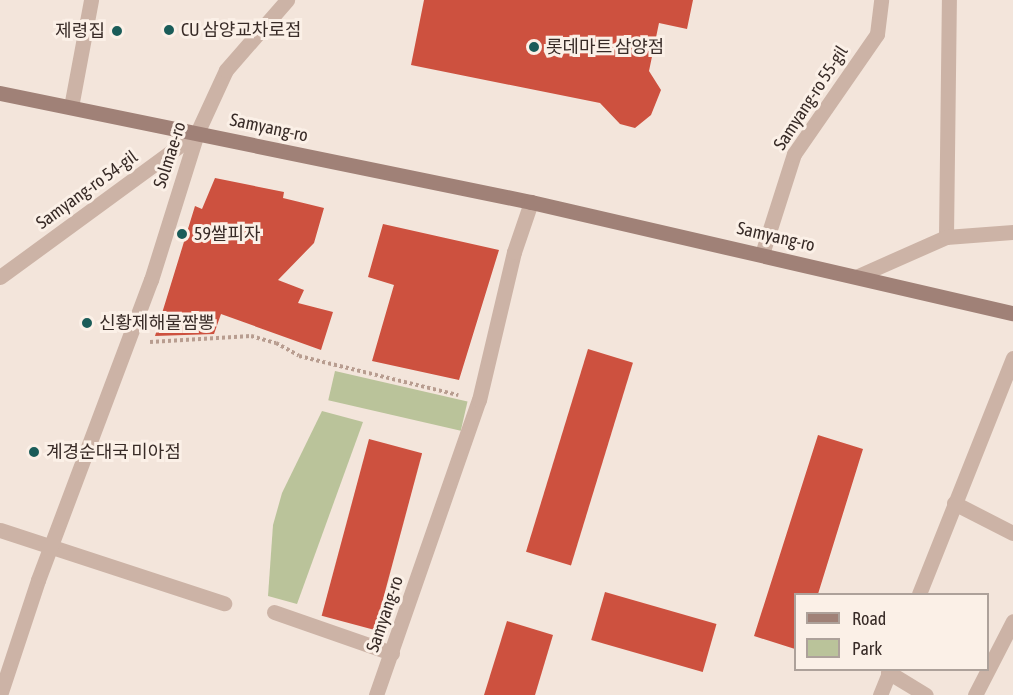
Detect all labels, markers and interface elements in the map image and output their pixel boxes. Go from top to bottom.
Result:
place label: CU 삼양교차로점 [181,19,302,41]
place label: 제령집 [55,20,105,42]
marker: CU 삼양교차로점 [162,23,176,37]
marker: 제령집 [110,24,124,38]
place label: 롯데마트 삼양점 [546,36,664,58]
marker: 롯데마트 삼양점 [527,40,541,54]
street label: Samyang-ro 55-gil [769,42,853,154]
street label: Samyang-ro [228,109,310,147]
street label: Solmae-ro [149,119,191,191]
street label: Samyang-ro 54-gil [32,146,142,234]
street label: Samyang-ro [735,218,817,256]
place label: 59쌀피자 [194,223,261,245]
marker: 59쌀피자 [175,227,189,241]
place label: 신황제해물짬뽕 [99,312,215,334]
marker: 신황제해물짬뽕 [80,316,94,330]
place label: 계경순대국 미아점 [46,441,181,463]
marker: 계경순대국 미아점 [27,445,41,459]
street label: Samyang-ro [362,573,408,655]
legend [794,593,989,671]
text: Road [852,608,886,629]
text: Park [852,638,882,659]

